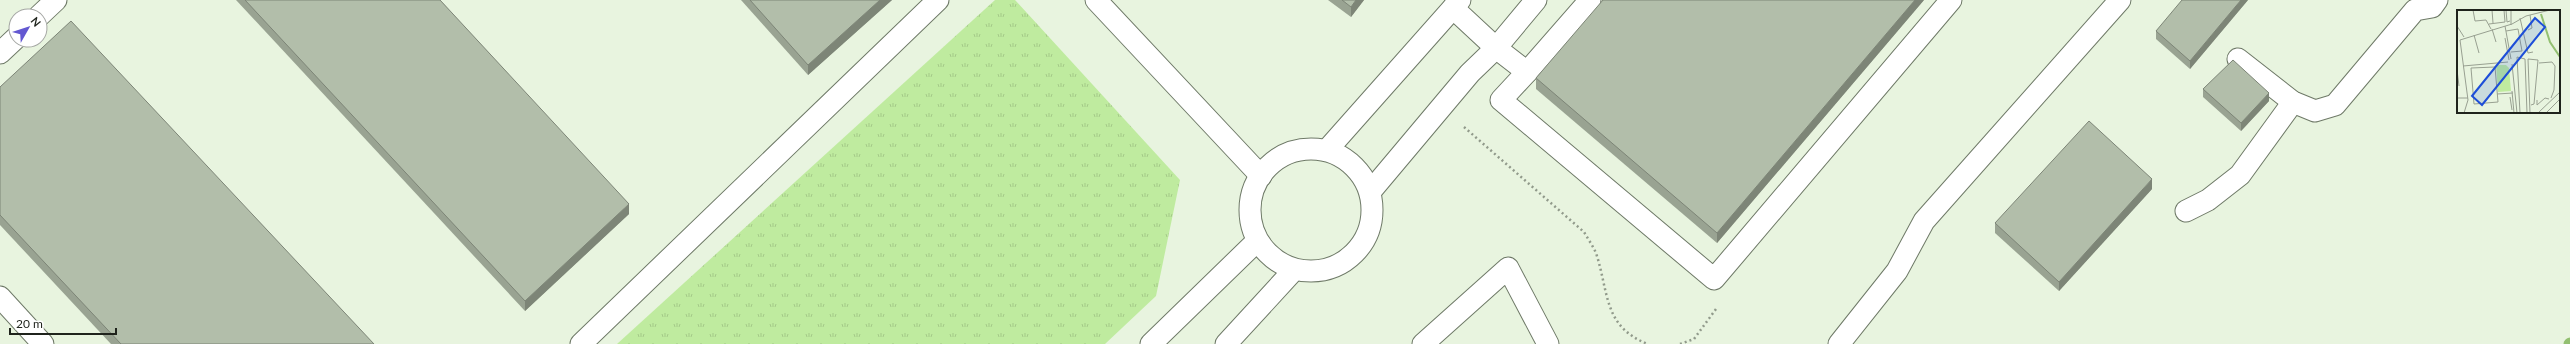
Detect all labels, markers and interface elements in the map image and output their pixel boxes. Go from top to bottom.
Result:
north arrow [8,8,48,48]
inset map [2457,10,2560,113]
text: N [28,14,44,29]
scale bar [10,310,116,336]
text: 20 m [16,316,43,331]

